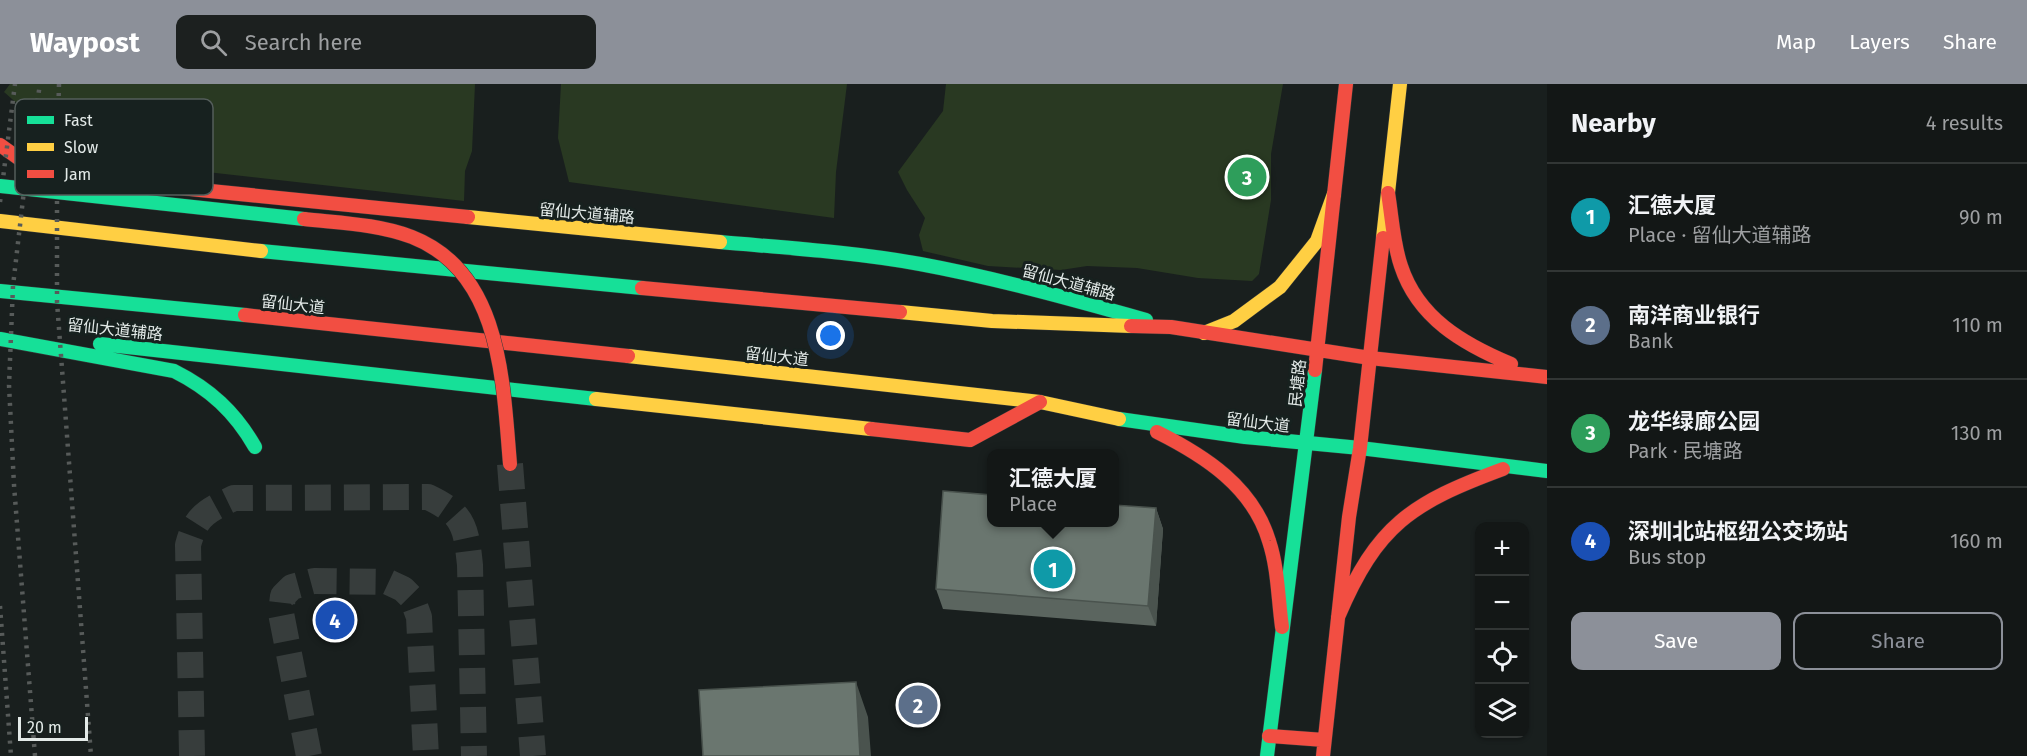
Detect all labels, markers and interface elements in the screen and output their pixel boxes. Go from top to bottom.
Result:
search box [176,15,596,69]
text: Waypost [30,26,140,59]
icon: search [197,26,230,59]
text: Search here [245,29,362,56]
text: Map [1776,29,1816,55]
text: Layers [1849,29,1910,55]
text: Share [1943,29,1997,55]
legend [15,99,213,195]
text: Nearby [1571,108,1656,139]
text: Fast [64,111,93,130]
text: 4 results [1926,111,2003,135]
text: Slow [64,138,99,157]
pin: 3 [1228,154,1266,200]
text: Jam [64,165,91,184]
text: 汇德大厦 [1628,192,1716,219]
street label: 留仙大道辅路 [538,200,636,227]
text: 1 [1586,205,1595,229]
text: 90 m [1959,205,2003,229]
text: Place · 留仙大道辅路 [1628,223,1812,247]
street label: 留仙大道辅路 [1020,261,1118,304]
street label: 留仙大道 [260,292,326,317]
text: 南洋商业银行 [1628,302,1760,329]
text: 2 [1585,313,1596,337]
text: 110 m [1952,313,2003,337]
street label: 留仙大道辅路 [66,315,164,344]
your location [816,321,845,350]
text: Bank [1628,329,1673,353]
street label: 留仙大道 [744,344,810,369]
street label: 民塘路 [1286,358,1309,408]
text: 龙华绿廊公园 [1628,408,1760,435]
street label: 留仙大道 [1225,409,1291,436]
text: 3 [1585,421,1596,445]
text: 130 m [1951,421,2003,445]
text: Park · 民塘路 [1628,439,1743,463]
popup [987,449,1119,527]
text: 汇德大厦 [1009,465,1097,492]
text: Place [1009,492,1057,516]
text: 深圳北站枢纽公交场站 [1628,518,1848,545]
map controls [1475,522,1529,738]
button: + [1475,522,1529,576]
text: 4 [1585,529,1596,553]
text: 160 m [1950,529,2003,553]
text: Bus stop [1628,545,1706,569]
pin: 1 [1034,546,1072,592]
button: − [1475,576,1529,630]
pin: 4 [316,598,354,642]
button: Save [1571,612,1781,670]
button: Share [1793,612,2003,670]
button: locate [1475,630,1529,684]
pin: 2 [898,682,938,728]
button: layers [1475,684,1529,738]
scale bar [18,714,88,742]
text: 20 m [27,718,62,737]

